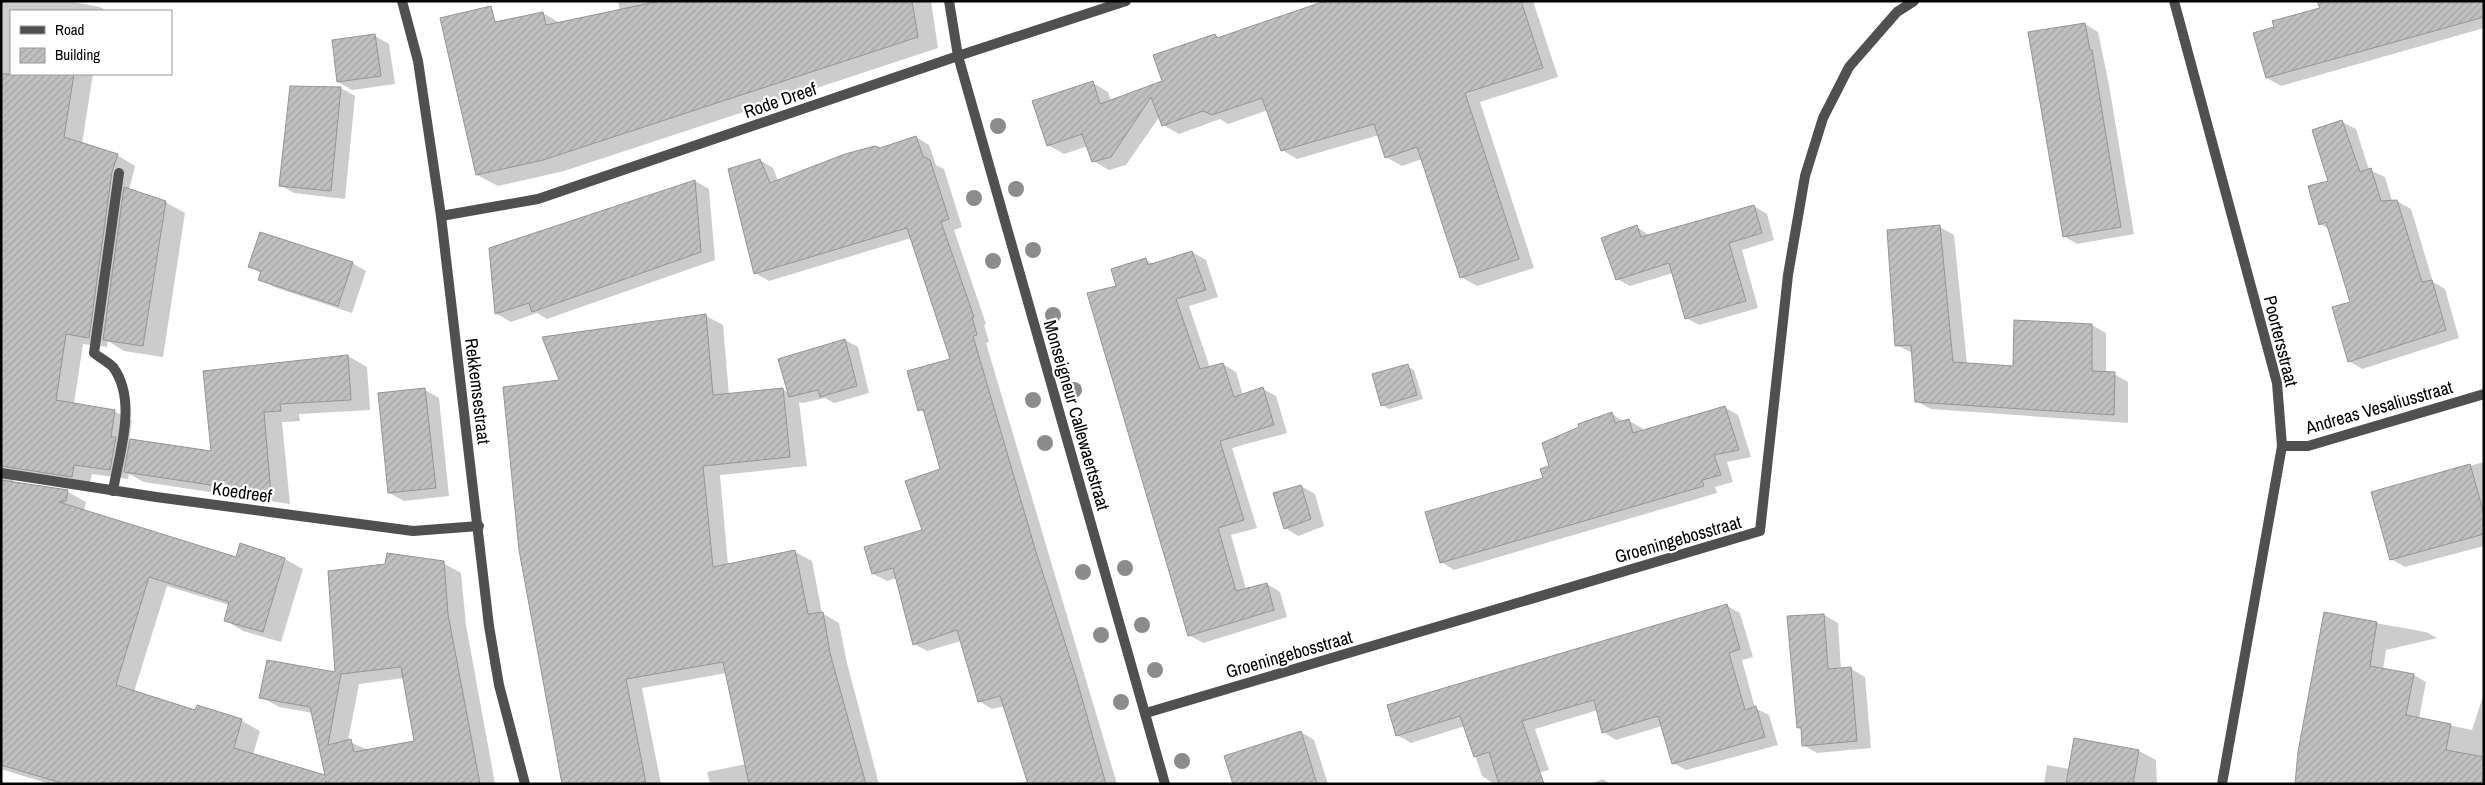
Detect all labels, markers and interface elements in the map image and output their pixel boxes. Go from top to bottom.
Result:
legend [10,10,172,75]
text: Road [55,19,84,40]
text: Building [55,44,100,65]
street label: Rode Dreef [740,76,821,124]
street label: Poortersstraat [2258,293,2304,389]
street label: Monseigneur Callewaertstraat [1038,317,1116,513]
street label: Rekkemsestraat [459,337,497,445]
street label: Andreas Vesaliusstraat [2302,374,2455,440]
street label: Koedreef [211,475,274,509]
street label: Groeningebosstraat [1612,509,1744,569]
street label: Groeningebosstraat [1223,624,1355,684]

